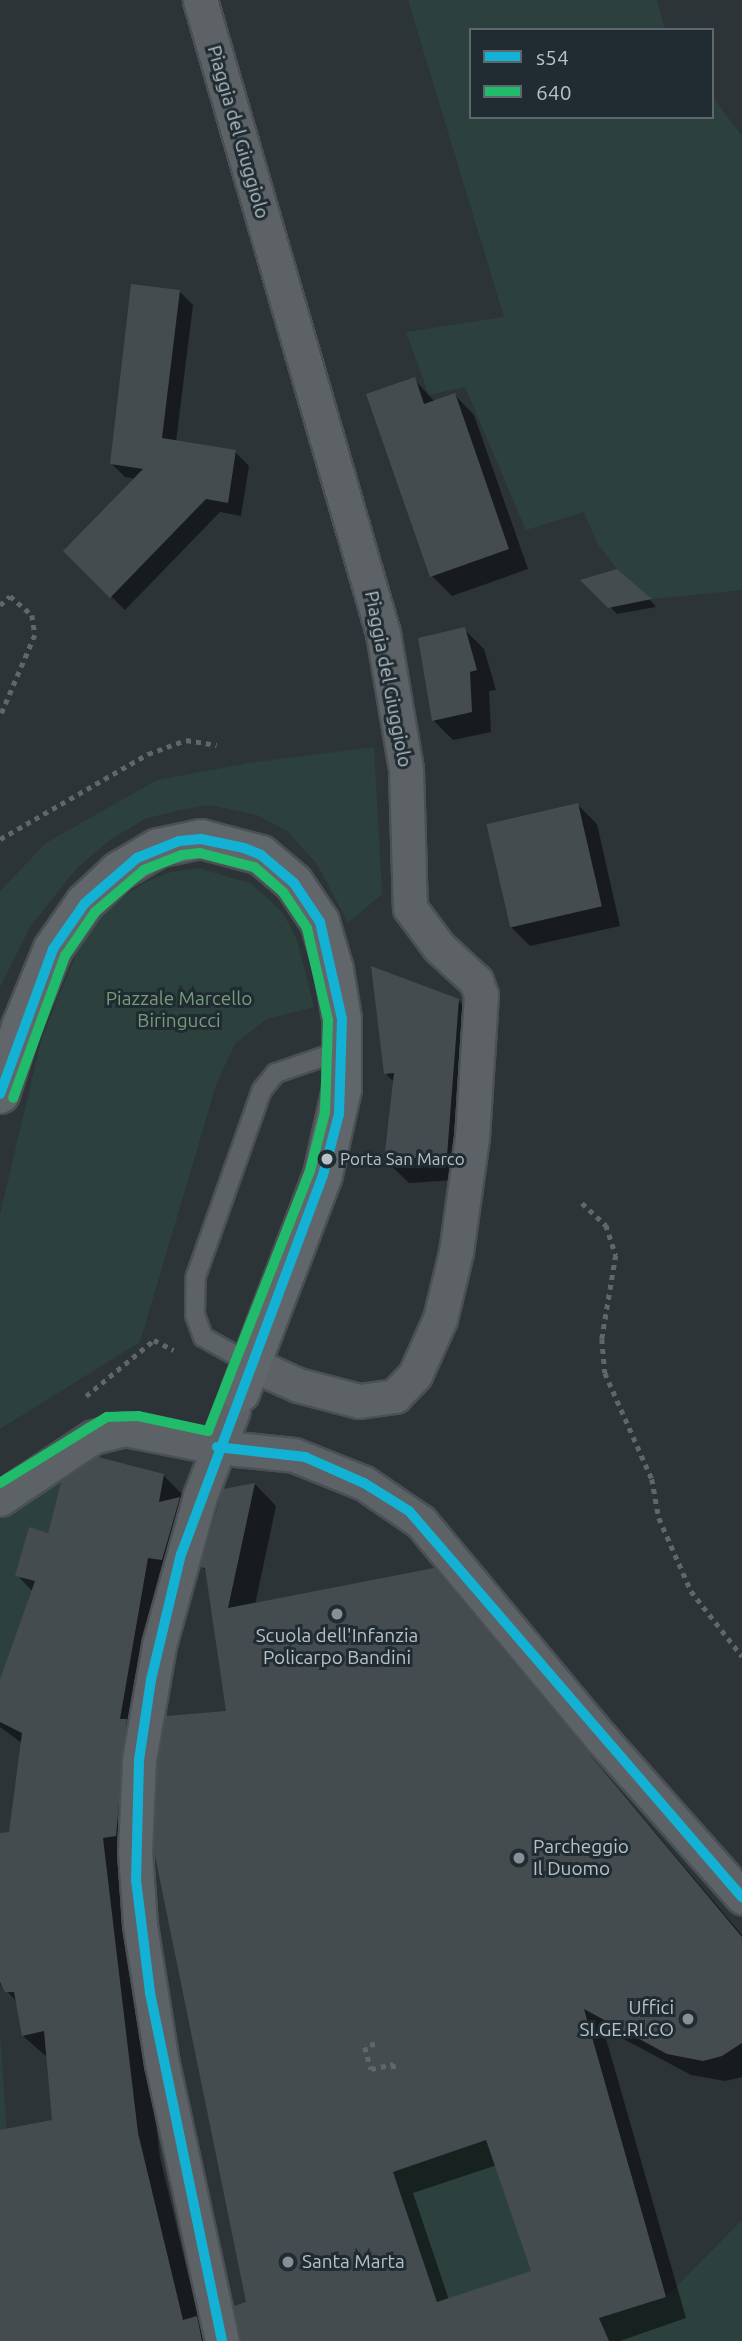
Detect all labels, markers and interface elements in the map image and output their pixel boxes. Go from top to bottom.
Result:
legend [469,28,714,119]
street label: Piaggia del Giuggiolo [202,43,274,221]
text: s54 [536,45,569,69]
text: 640 [536,80,572,104]
street label: Piaggia del Giuggiolo [360,589,416,769]
park label: Piazzale Marcello Biringucci [106,988,252,1032]
place label: Porta San Marco [340,1149,465,1169]
marker: Porta San Marco [320,1152,334,1166]
marker: Scuola dell'Infanzia Policarpo Bandini [329,1606,345,1622]
place label: Scuola dell'Infanzia Policarpo Bandini [256,1625,418,1669]
place label: Parcheggio Il Duomo [533,1836,629,1880]
marker: Parcheggio Il Duomo [511,1850,527,1866]
place label: Uffici SI.GE.RI.CO [580,1997,674,2041]
marker: Uffici SI.GE.RI.CO [680,2011,696,2027]
place label: Santa Marta [302,2251,405,2273]
marker: Santa Marta [280,2254,296,2270]

